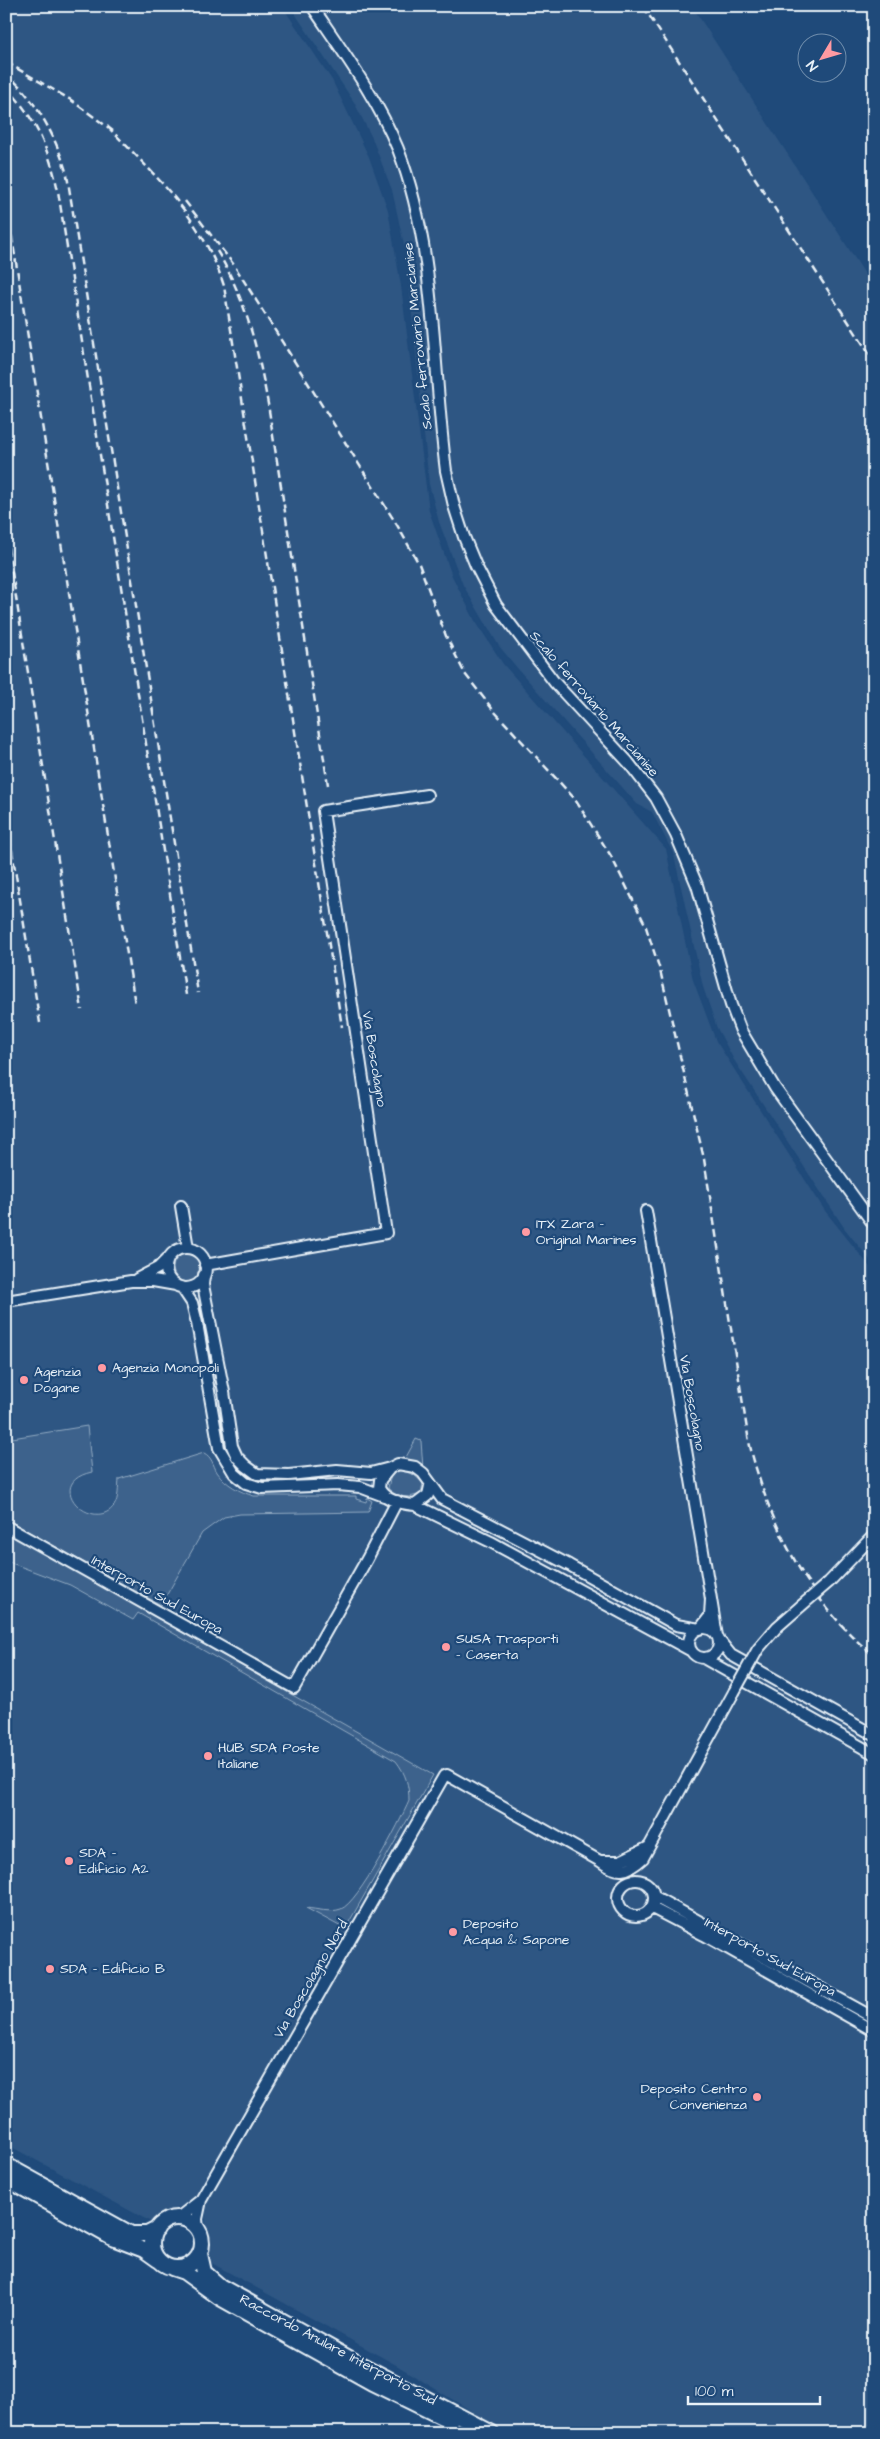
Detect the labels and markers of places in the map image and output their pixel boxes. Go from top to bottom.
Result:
place label: ITX Zara - Original Marines [536,1214,637,1250]
marker: ITX Zara - Original Marines [520,1226,532,1238]
place label: Agenzia Monopoli [112,1358,219,1378]
place label: Agenzia Dogane [34,1362,81,1398]
marker: Agenzia Monopoli [96,1362,108,1374]
marker: Agenzia Dogane [18,1374,30,1386]
place label: SUSA Trasporti - Caserta [456,1629,558,1665]
marker: SUSA Trasporti - Caserta [440,1641,452,1653]
place label: HUB SDA Poste Italiane [218,1738,320,1774]
marker: HUB SDA Poste Italiane [202,1750,214,1762]
place label: SDA - Edificio A2 [79,1843,148,1879]
marker: SDA - Edificio A2 [63,1855,75,1867]
place label: Deposito Acqua & Sapone [463,1914,570,1950]
marker: Deposito Acqua & Sapone [447,1926,459,1938]
place label: SDA - Edificio B [60,1959,165,1979]
marker: SDA - Edificio B [44,1963,56,1975]
place label: Deposito Centro Convenienza [641,2079,747,2115]
marker: Deposito Centro Convenienza [751,2091,763,2103]

